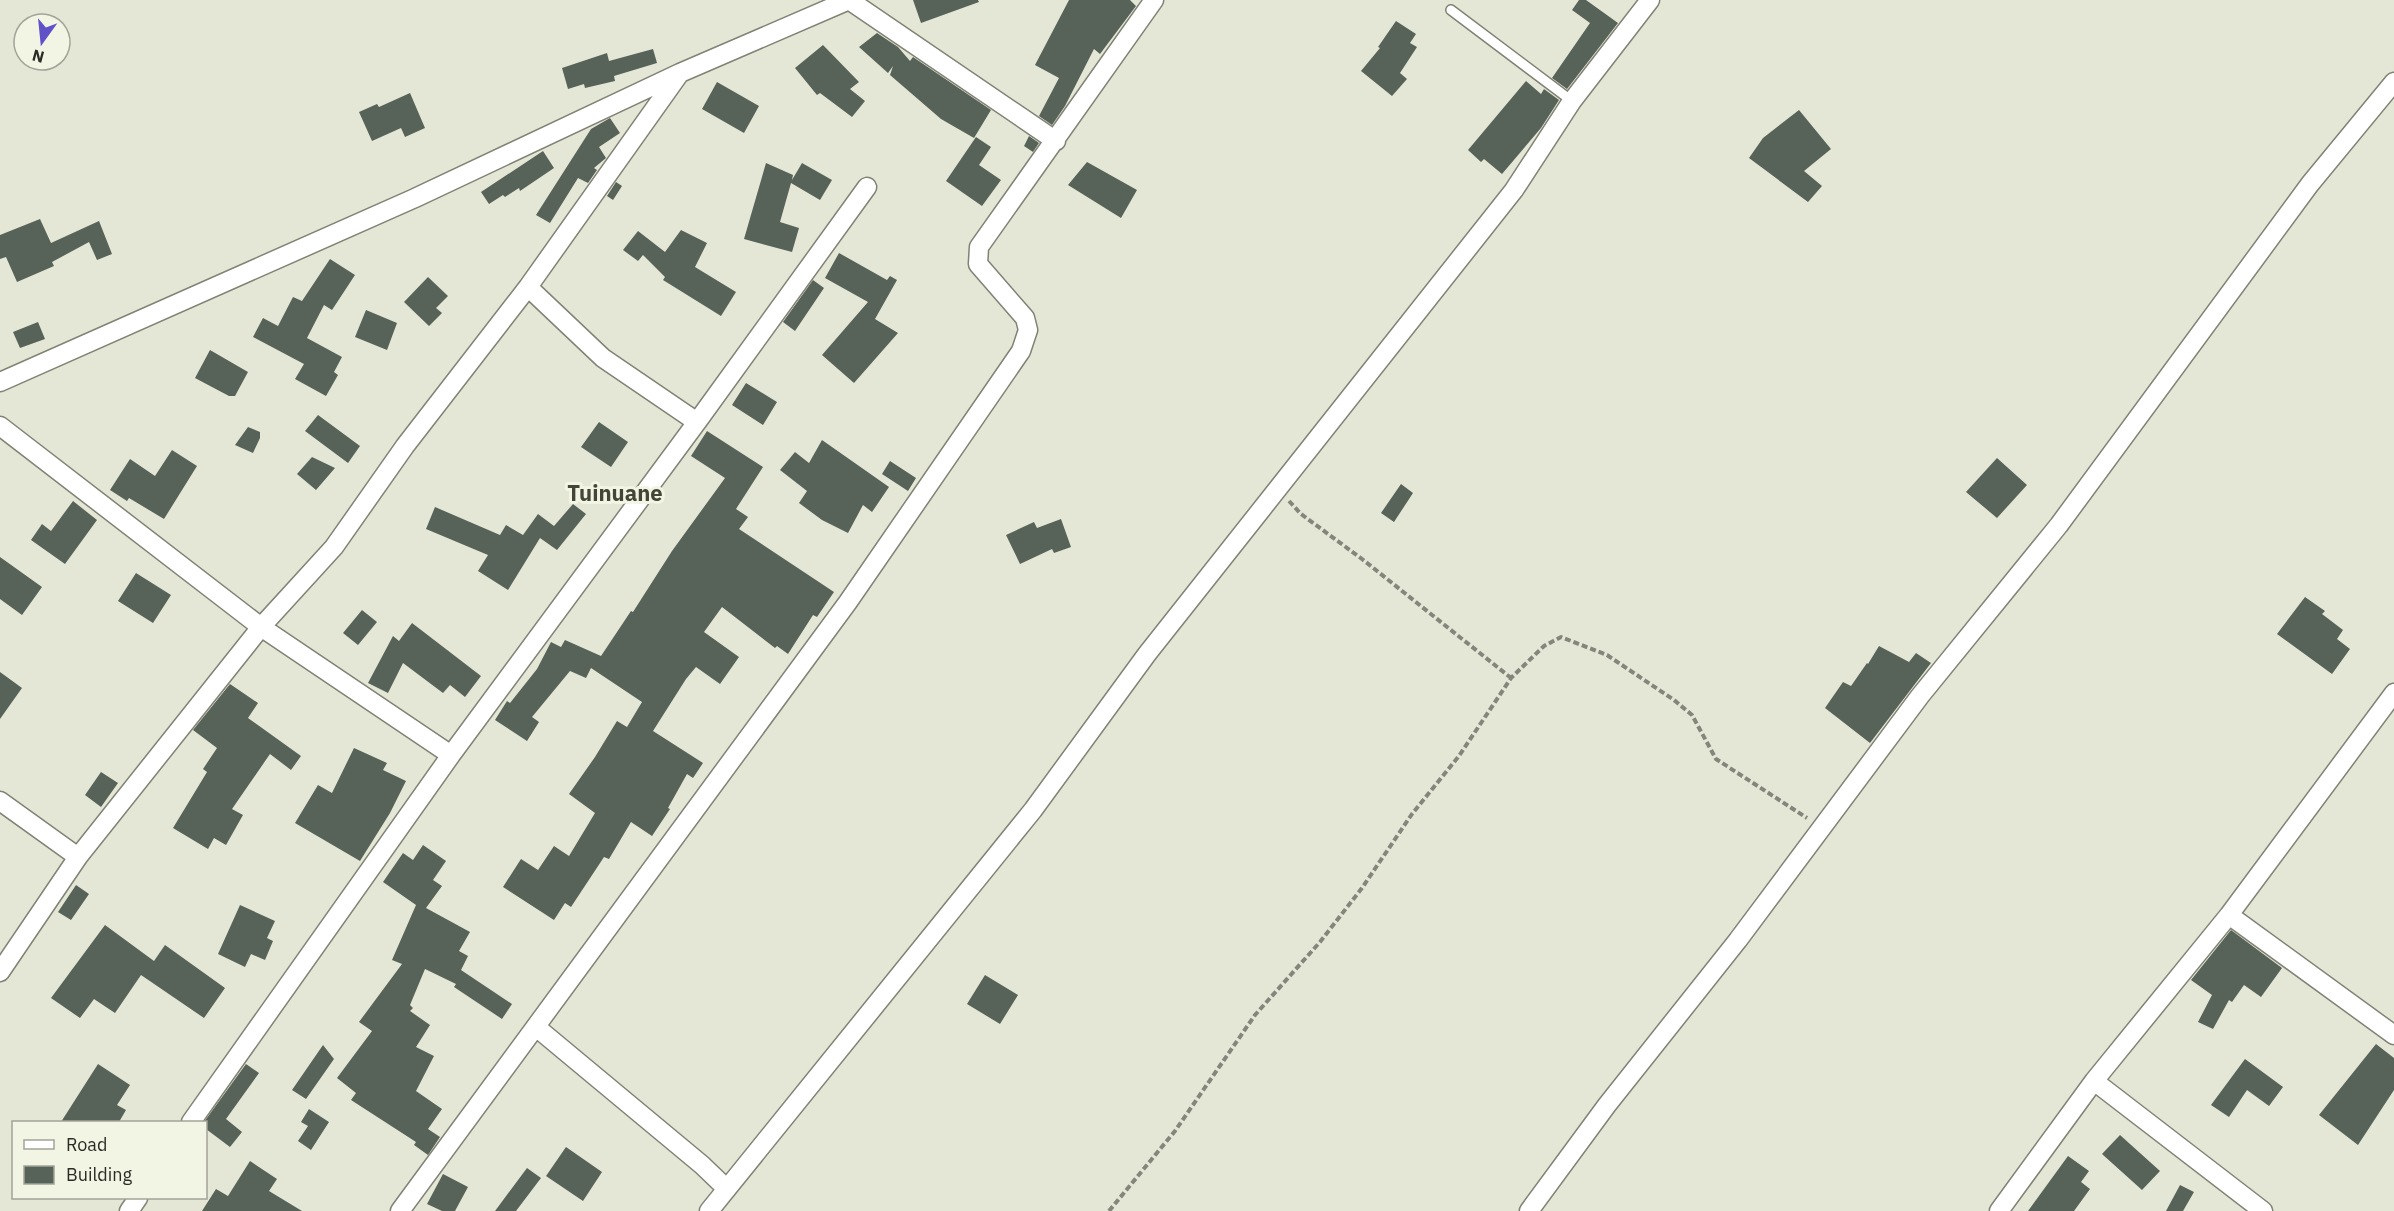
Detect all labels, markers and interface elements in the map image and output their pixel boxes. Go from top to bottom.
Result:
north arrow [12,12,72,72]
text: N [30,45,46,68]
district label: Tuinuane [567,478,663,507]
legend [12,1121,207,1199]
text: Road [66,1133,107,1156]
text: Building [66,1163,133,1186]

